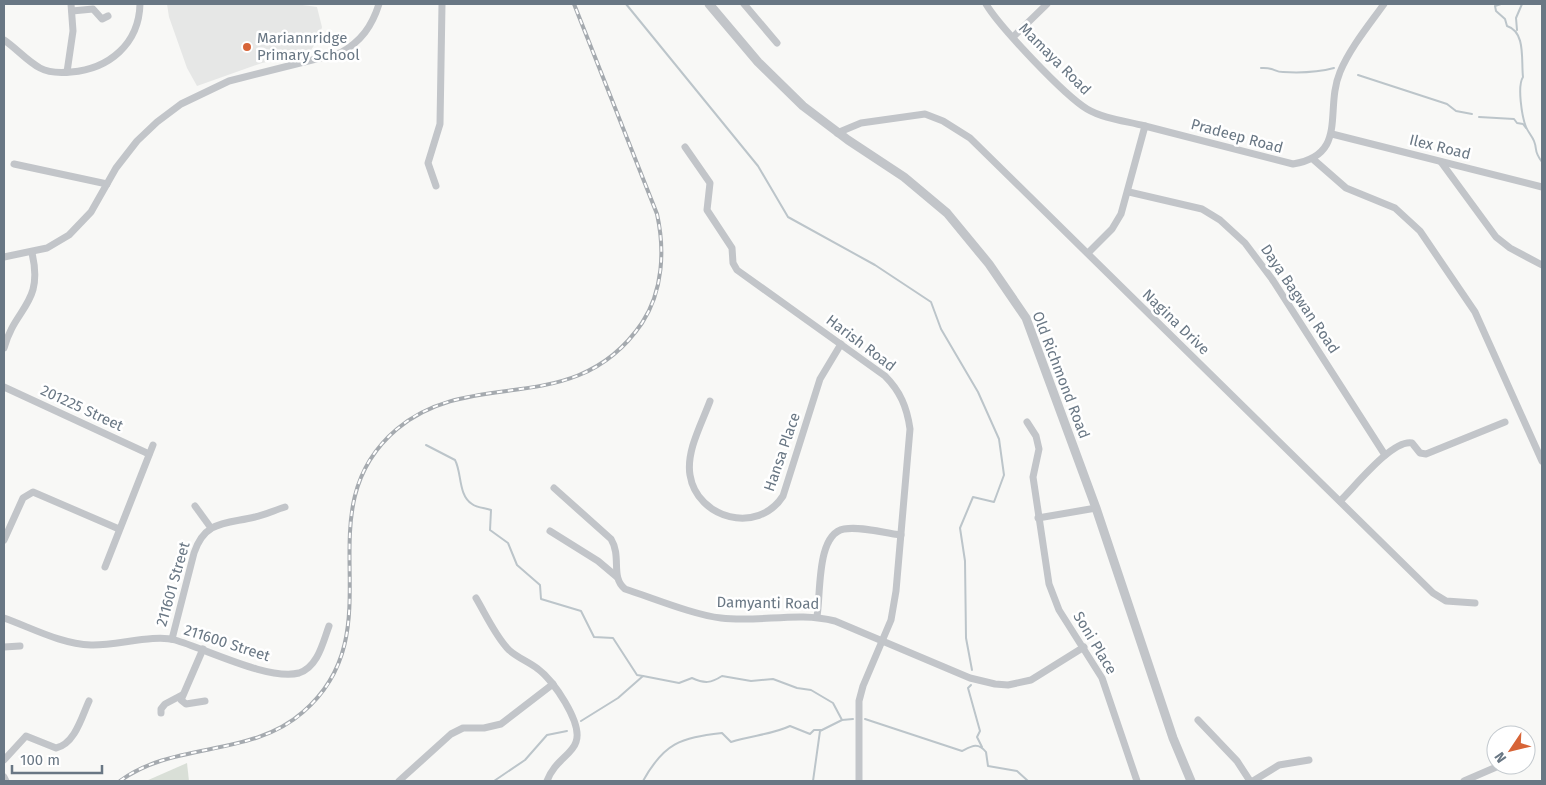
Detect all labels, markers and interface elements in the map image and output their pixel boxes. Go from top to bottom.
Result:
street label: Mamaya Road [1015,19,1095,99]
place label: Mariannridge Primary School [257,29,360,64]
marker: Mariannridge Primary School [241,41,253,53]
street label: Pradeep Road [1189,115,1285,157]
street label: Ilex Road [1407,131,1473,163]
street label: Daya Bagwan Road [1257,241,1343,357]
street label: Nagina Drive [1139,286,1213,358]
street label: Old Richmond Road [1028,309,1094,441]
street label: Harish Road [823,311,899,375]
street label: 201225 Street [38,381,127,435]
street label: Hansa Place [760,410,804,494]
street label: 211601 Street [152,539,194,628]
street label: Damyanti Road [716,593,820,613]
street label: Soni Place [1069,608,1121,678]
street label: 211600 Street [182,621,273,666]
north arrow [1486,725,1536,775]
scale bar [12,742,102,774]
text: N [1491,748,1510,766]
text: 100 m [20,751,60,769]

